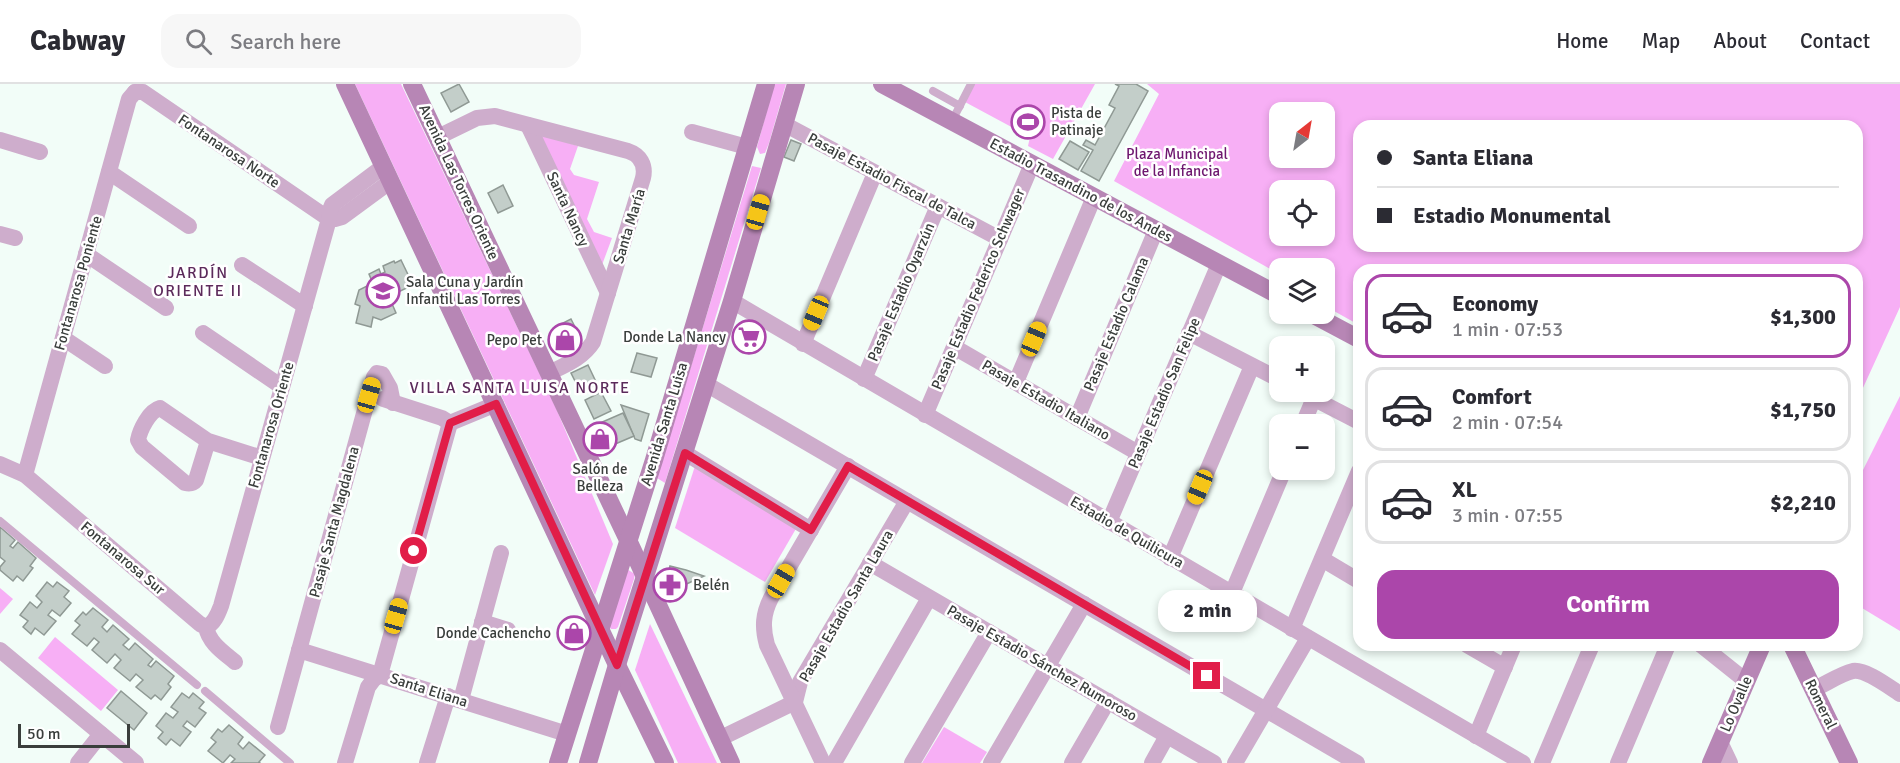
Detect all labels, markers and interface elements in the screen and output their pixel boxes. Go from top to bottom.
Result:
search box [161,14,581,68]
text: Cabway [30,24,125,58]
icon: search [182,25,215,58]
text: Search here [230,28,341,55]
text: Home [1556,28,1609,54]
text: Map [1642,28,1680,54]
text: About [1713,28,1767,54]
text: Contact [1800,28,1870,54]
street label: Avenida Las Torres Oriente [415,101,503,263]
north arrow [1269,102,1335,168]
map controls [1269,102,1335,480]
sports icon: Pista de Patinaje [1010,104,1046,140]
place label: Pista de Patinaje [1051,104,1104,139]
street label: Fontanarosa Norte [175,110,283,192]
street label: Pasaje Estadio Fiscal de Talca [805,129,979,233]
street label: Estadio Trasandino de los Andes [987,134,1176,246]
text: Santa Eliana [1413,144,1533,171]
park label: Plaza Municipal de la Infancia [1126,145,1228,180]
street label: Santa Nancy [543,169,593,249]
button: locate [1269,180,1335,246]
street label: Pasaje Estadio Federico Schwager [927,185,1029,392]
street label: Santa María [609,186,649,266]
car [744,192,772,232]
text: Estadio Monumental [1413,202,1611,229]
street label: Fontanarosa Poniente [50,214,106,352]
street label: Pasaje Estadio Oyarzún [864,220,938,364]
street label: Pasaje Estadio Calama [1080,254,1152,394]
button: layers [1269,258,1335,324]
district label: JARDÍN ORIENTE II [153,263,243,301]
school or university icon: Sala Cuna y Jardín Infantil Las Torres [365,273,401,309]
place label: Sala Cuna y Jardín Infantil Las Torres [406,273,523,308]
icon: car [1380,289,1434,343]
text: Economy [1452,290,1538,317]
car [801,293,831,333]
text: $1,300 [1770,303,1836,330]
street label: Pasaje Estadio San Felipe [1124,315,1204,471]
text: 1 min · 07:53 [1452,317,1563,342]
supermarket icon: Donde La Nancy [731,319,767,355]
car [1019,319,1049,359]
shop icon: Pepo Pet [547,322,583,358]
place label: Donde La Nancy [623,328,726,346]
place label: Pepo Pet [486,331,542,349]
button: + [1269,336,1335,402]
street label: Pasaje Estadio Italiano [979,356,1114,444]
street label: Fontanarosa Oriente [244,360,298,490]
street label: Avenida Santa Luisa [637,360,691,488]
car [355,375,383,415]
district label: VILLA SANTA LUISA NORTE [409,378,631,398]
icon: car [1380,382,1434,436]
text: Comfort [1452,383,1532,410]
text: $1,750 [1770,396,1836,423]
text: 2 min · 07:54 [1452,410,1563,435]
button: − [1269,414,1335,480]
shop icon: Salón de Belleza [582,421,618,457]
street label: Pasaje Santa Magdalena [305,444,363,600]
place label: Salón de Belleza [573,460,627,495]
car [1185,467,1215,507]
icon: car [1380,475,1434,529]
text: XL [1452,476,1477,503]
text: $2,210 [1770,489,1836,516]
street label: Estadio de Quilicura [1067,492,1187,572]
text: 3 min · 07:55 [1452,503,1563,528]
street label: Fontanarosa Sur [77,517,169,599]
street label: Pasaje Estadio Santa Laura [795,527,897,685]
route start [400,537,427,564]
car [764,561,798,601]
pharmacy icon: Belén [652,567,688,603]
button: Confirm [1377,570,1839,639]
place label: Belén [693,576,730,594]
callout: 2 min [1158,589,1256,631]
car [382,596,410,636]
text: 2 min [1183,598,1232,623]
street label: Pasaje Estadio Sánchez Rumoroso [944,601,1141,725]
shop icon: Donde Cachencho [556,615,592,651]
place label: Donde Cachencho [436,624,551,642]
route end [1193,662,1220,689]
street label: Santa Eliana [388,669,470,711]
street label: Lo Ovalle [1716,673,1756,735]
street label: Romeral [1801,676,1841,732]
scale bar [18,721,130,748]
text: 50 m [27,724,61,744]

